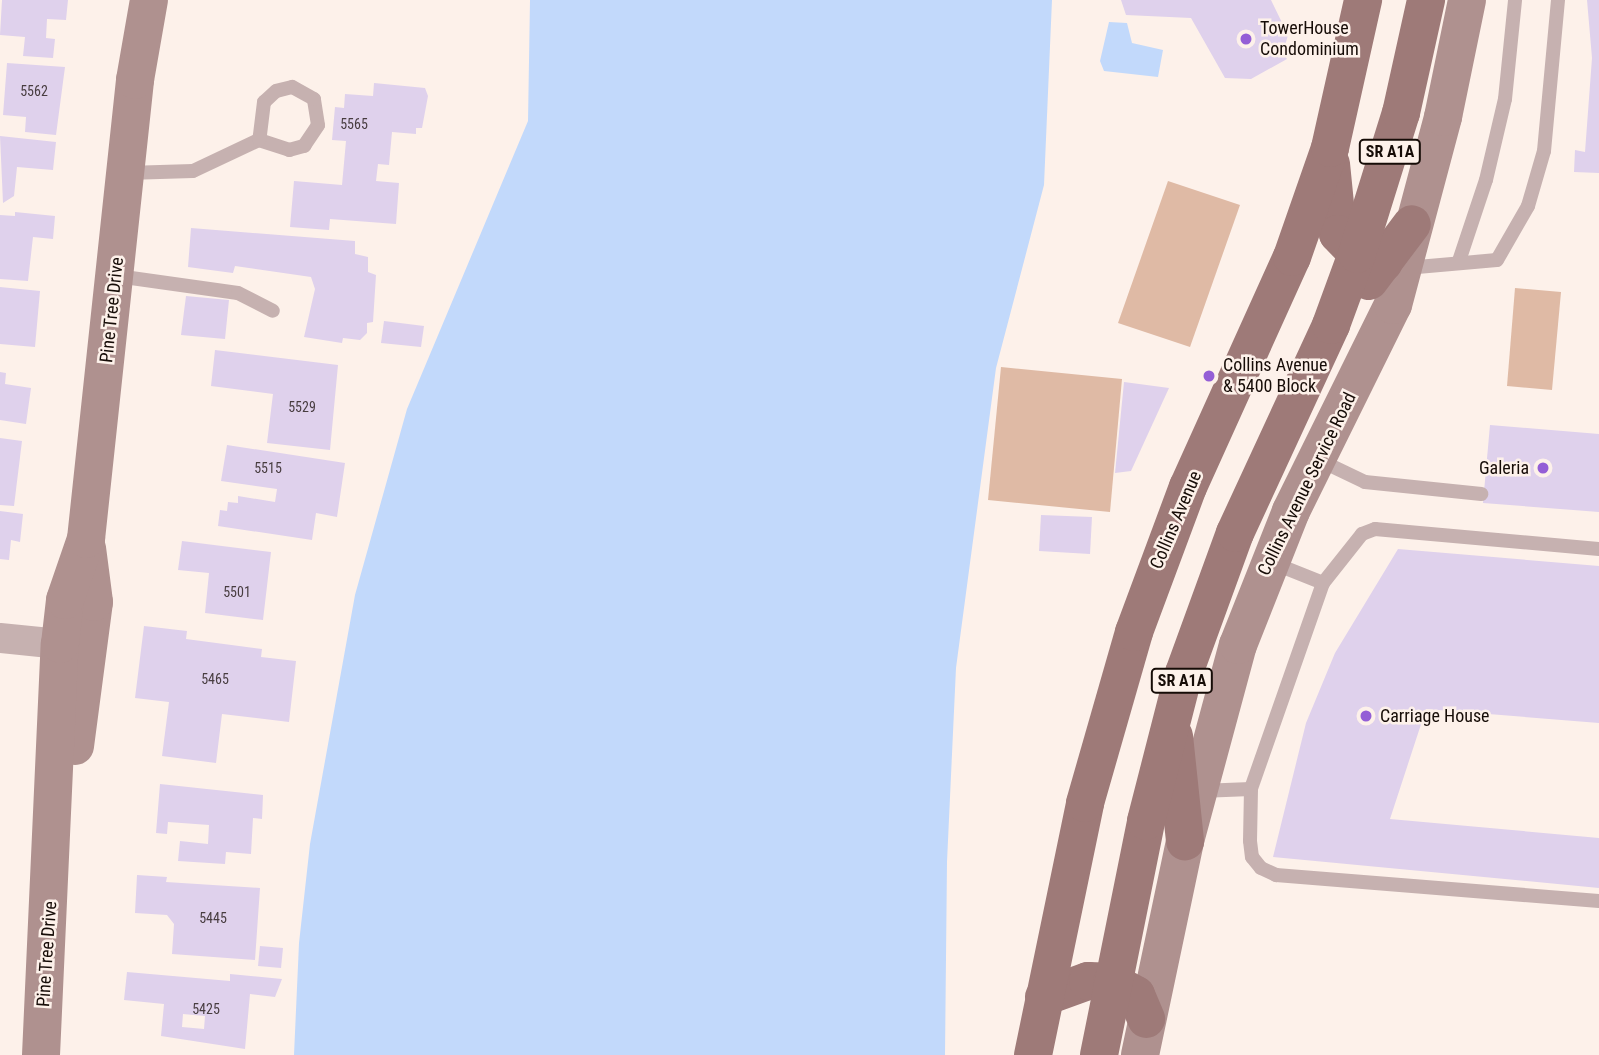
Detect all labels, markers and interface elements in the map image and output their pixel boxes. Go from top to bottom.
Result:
place label: TowerHouse Condominium [1260,18,1359,60]
marker: TowerHouse Condominium [1238,31,1254,47]
house number: 5562 [20,83,48,99]
house number: 5565 [340,116,368,132]
road number: SR A1A [1358,140,1422,164]
street label: Pine Tree Drive [96,256,128,364]
place label: Collins Avenue & 5400 Block [1223,355,1328,398]
marker: Collins Avenue & 5400 Block [1201,368,1217,384]
street label: Collins Avenue Service Road [1253,389,1361,579]
house number: 5529 [288,399,316,415]
place label: Galeria [1479,457,1529,479]
house number: 5515 [254,460,282,476]
marker: Galeria [1535,460,1551,476]
street label: Collins Avenue [1146,468,1206,572]
house number: 5501 [223,584,251,600]
road number: SR A1A [1150,668,1214,694]
house number: 5465 [201,671,229,687]
place label: Carriage House [1380,705,1490,727]
marker: Carriage House [1358,708,1374,724]
street label: Pine Tree Drive [33,900,61,1008]
house number: 5445 [199,910,227,926]
house number: 5425 [192,1001,220,1017]

